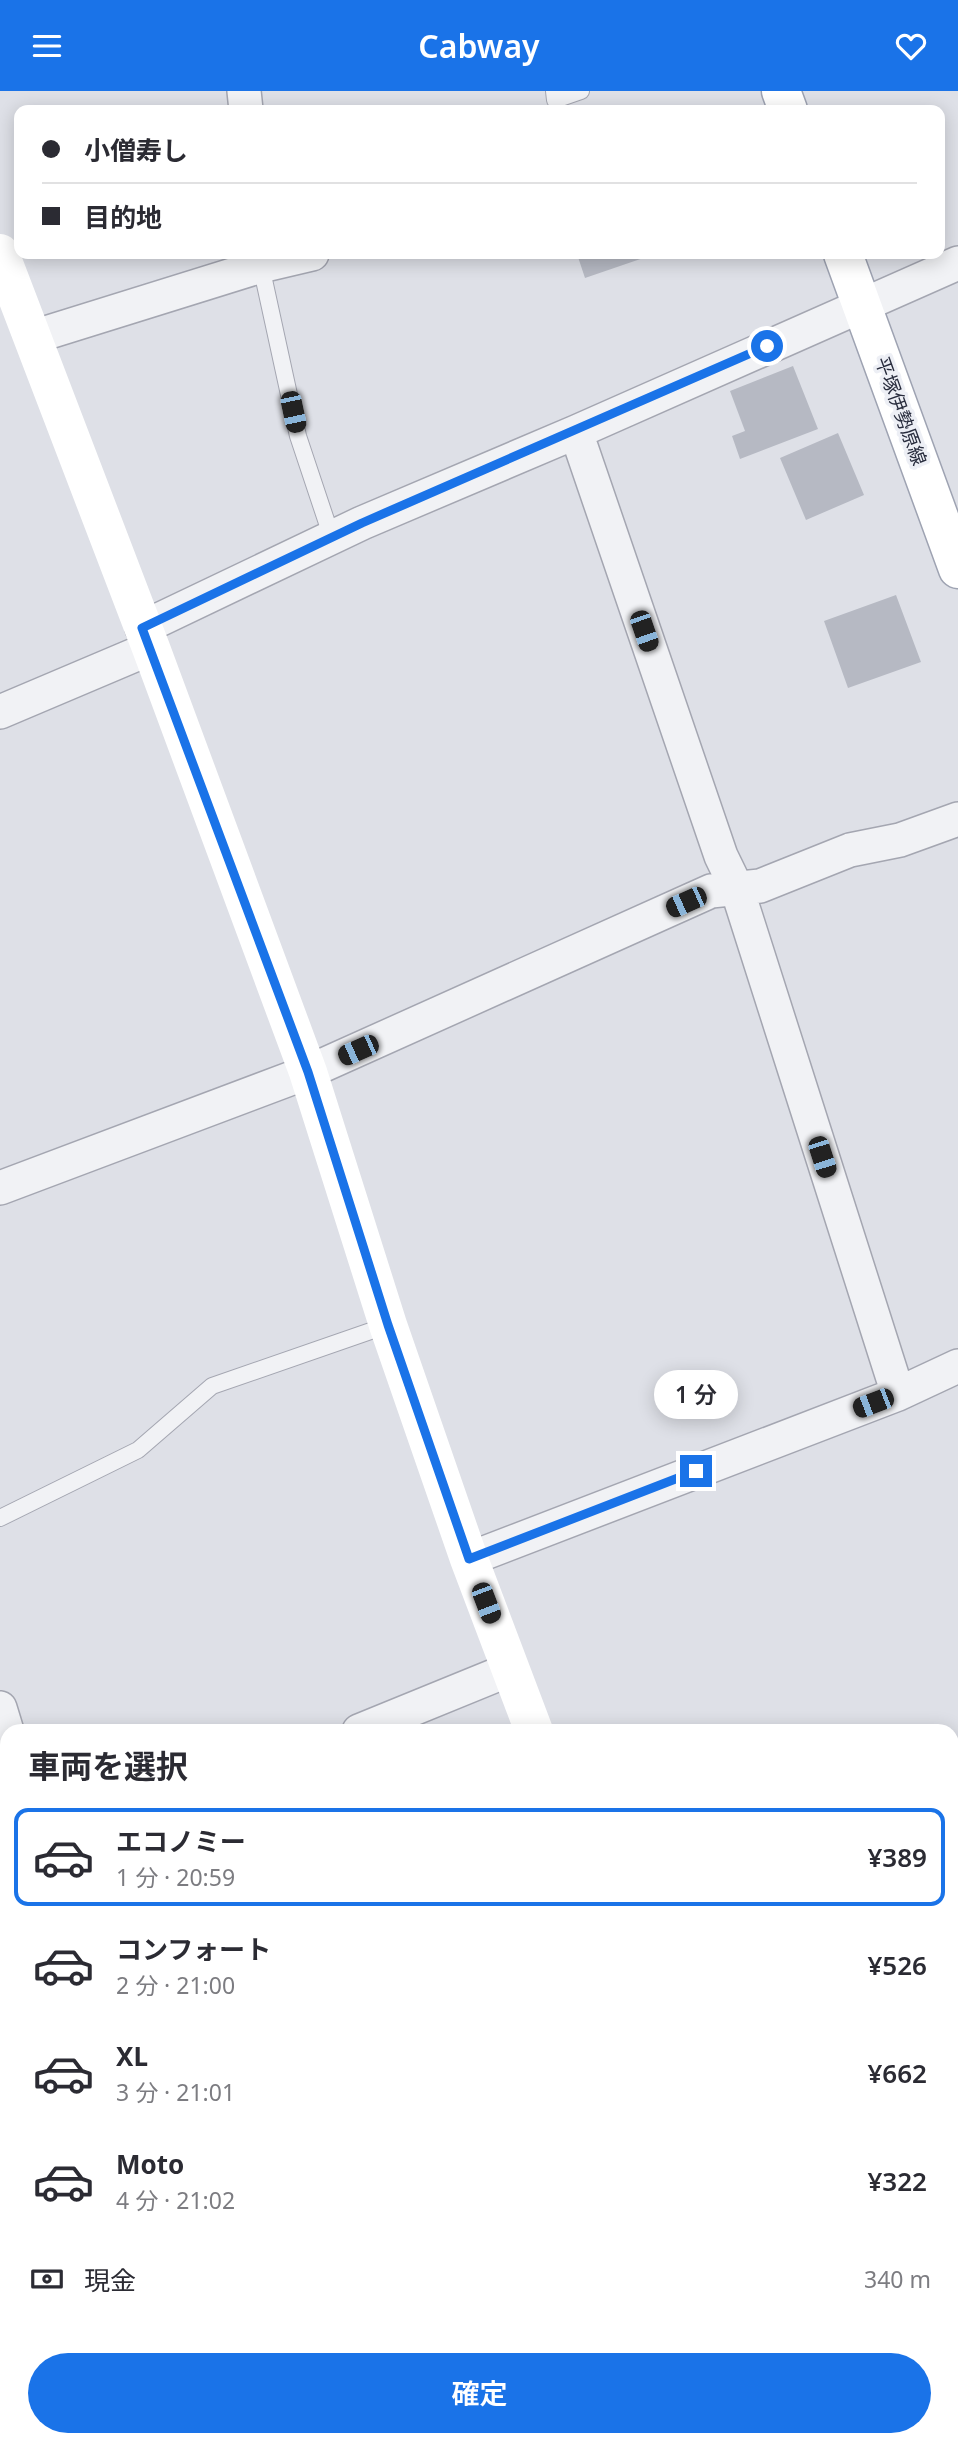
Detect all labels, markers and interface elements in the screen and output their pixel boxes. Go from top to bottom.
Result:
text: Cabway [418,24,540,67]
icon: menu [28,27,66,65]
icon: heart [892,27,930,65]
text: 小僧寿し [84,132,188,168]
text: 目的地 [84,199,162,235]
route start [751,330,783,362]
street label: 平塚伊勢原線 [869,353,933,469]
car [279,389,308,435]
car [628,608,661,654]
car [663,884,710,920]
car [335,1032,382,1068]
car [806,1134,839,1180]
callout: 1 分 [654,1369,738,1419]
text: 1 分 [675,1378,717,1410]
car [850,1386,897,1420]
route end [680,1455,712,1487]
car [469,1580,504,1626]
text: 車両を選択 [28,1744,188,1787]
text: エコノミー [116,1823,246,1859]
icon: car [32,1826,95,1889]
text: ¥389 [868,1839,927,1875]
text: 1 分 · 20:59 [116,1861,235,1893]
text: コンフォート [116,1931,271,1967]
icon: car [32,1934,95,1997]
text: ¥526 [868,1947,927,1983]
text: 2 分 · 21:00 [116,1969,235,2001]
text: XL [116,2038,148,2074]
icon: car [32,2042,95,2105]
text: ¥662 [868,2055,927,2091]
text: 3 分 · 21:01 [116,2076,235,2108]
text: Moto [116,2146,184,2182]
icon: car [32,2150,95,2213]
text: ¥322 [868,2163,927,2199]
text: 4 分 · 21:02 [116,2184,235,2216]
icon: cash [28,2260,66,2298]
text: 現金 [84,2262,136,2298]
text: 340 m [864,2263,931,2295]
button: 確定 [28,2353,931,2433]

